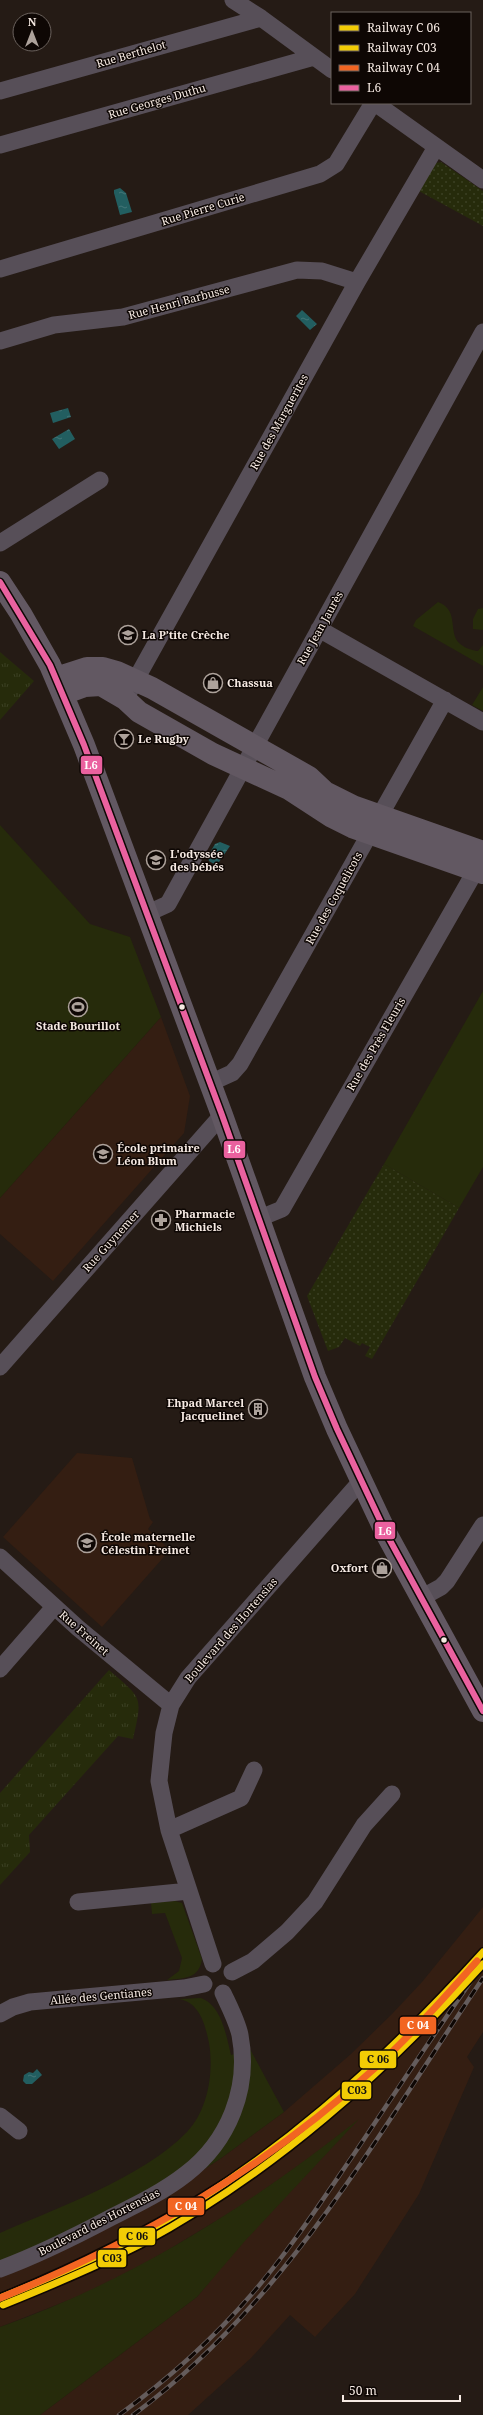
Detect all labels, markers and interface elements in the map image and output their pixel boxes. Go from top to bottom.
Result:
north arrow [12,12,52,52]
legend [331,12,471,104]
text: N [28,14,37,29]
text: Railway C 06 [367,19,440,36]
street label: Rue Berthelot [94,36,167,71]
text: Railway C03 [367,39,437,56]
text: Railway C 04 [367,59,440,76]
street label: Rue Georges Duthu [106,79,207,122]
text: L6 [367,79,381,96]
street label: Rue Pierre Curie [159,189,246,228]
street label: Rue Henri Barbusse [127,281,231,322]
street label: Rue des Marguerites [246,371,311,472]
street label: Rue Jean Jaurès [293,588,346,667]
school or university icon: La P’tite Crèche [117,624,139,646]
place label: La P’tite Crèche [142,627,230,642]
shop icon: Chassua [202,672,224,694]
place label: Chassua [227,675,273,690]
bar icon: Le Rugby [113,728,135,750]
place label: Le Rugby [138,731,190,746]
line badge: L6 [80,755,103,775]
text: L6 [84,757,98,772]
place label: L'odyssée des bébés [170,846,224,874]
school or university icon: L'odyssée des bébés [145,849,167,871]
street label: Rue des Coquelicots [302,849,365,947]
street label: Rue des Près Fleuris [343,994,408,1093]
sports icon: Stade Bourillot [67,996,89,1018]
unlabelled marker [177,1002,187,1012]
place label: Stade Bourillot [36,1018,120,1033]
place label: École primaire Léon Blum [117,1140,200,1168]
line badge: L6 [223,1140,246,1159]
text: L6 [227,1141,241,1156]
school or university icon: École primaire Léon Blum [92,1143,114,1165]
street label: Rue Guynemer [79,1206,143,1275]
place label: Pharmacie Michiels [175,1206,235,1234]
pharmacy icon: Pharmacie Michiels [150,1209,172,1231]
place label: Ehpad Marcel Jacquelinet [167,1395,245,1423]
building icon: Ehpad Marcel Jacquelinet [247,1398,269,1420]
line badge: L6 [374,1521,396,1540]
text: L6 [378,1523,392,1538]
place label: École maternelle Célestin Freinet [101,1529,195,1557]
school or university icon: École maternelle Célestin Freinet [76,1532,98,1554]
shop icon: Oxfort [371,1557,393,1579]
place label: Oxfort [331,1560,369,1575]
street label: Boulevard des Hortensias [181,1574,280,1685]
street label: Rue Freinet [56,1607,112,1658]
unlabelled marker [439,1635,449,1645]
street label: Allée des Gentianes [49,1984,152,2007]
line badge: C 04 [399,2016,437,2035]
text: C 04 [407,2017,429,2032]
line badge: C 06 [359,2050,397,2069]
text: C 06 [367,2051,389,2066]
line badge: C03 [341,2081,372,2100]
text: C03 [347,2082,367,2097]
street label: Boulevard des Hortensias [36,2184,162,2259]
line badge: C 04 [167,2197,205,2216]
text: C 04 [175,2198,197,2213]
line badge: C 06 [118,2227,156,2246]
text: C 06 [126,2228,148,2243]
line badge: C03 [97,2249,127,2268]
text: C03 [102,2250,122,2265]
scale bar [343,2377,460,2403]
text: 50 m [349,2382,377,2399]

